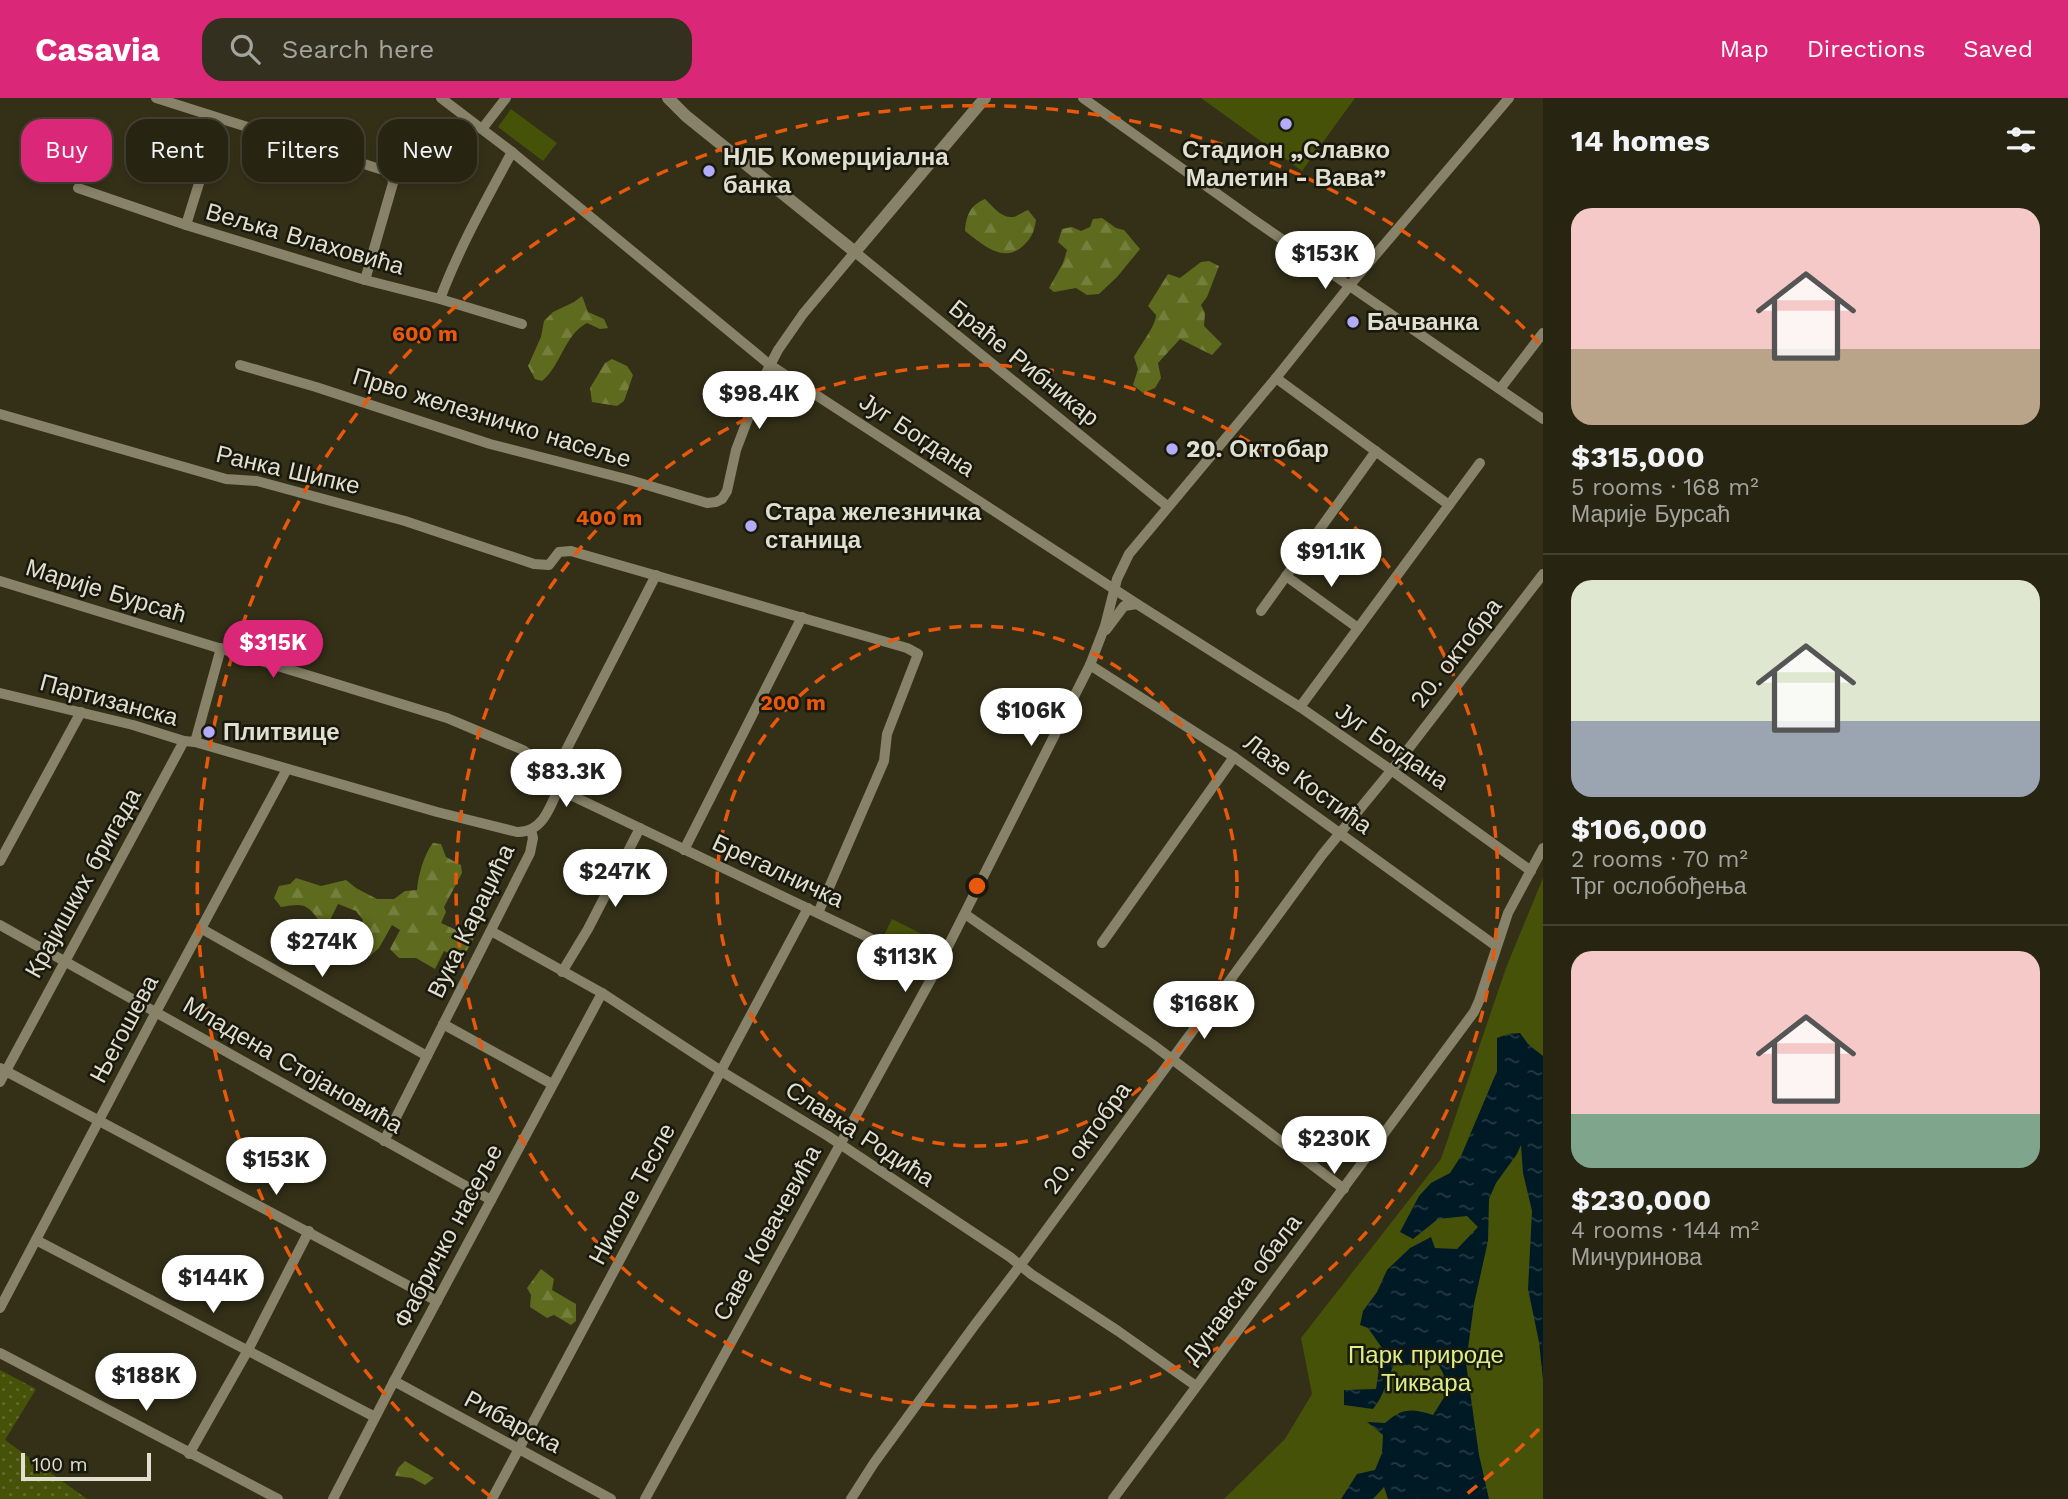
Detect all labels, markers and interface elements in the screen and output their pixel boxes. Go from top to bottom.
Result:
search box [202,18,692,81]
text: Casavia [35,30,160,69]
icon: search [226,30,264,68]
text: Search here [282,34,434,64]
text: Map [1720,35,1769,63]
text: Directions [1807,35,1925,63]
text: Saved [1963,35,2033,63]
marker: Стадион „Славко Малетин - Вава” [1278,116,1294,132]
chip: Buy [21,119,112,182]
chip: Rent [126,119,228,182]
chip: Filters [242,119,364,182]
chip: New [378,119,477,182]
icon: filters [2002,121,2040,159]
text: 14 homes [1571,123,1710,158]
place label: Стадион „Славко Малетин - Вава” [1182,136,1390,192]
place label: НЛБ Комерцијална банка [723,143,949,199]
marker: НЛБ Комерцијална банка [701,163,717,179]
street label: Вељка Влаховића [203,197,408,281]
pin: $153K [1276,232,1374,291]
text: $153K [1291,240,1359,267]
icon: home [1743,253,1869,379]
street label: Браће Рибникар [943,294,1105,432]
place label: Бачванка [1367,308,1479,336]
marker: Бачванка [1345,314,1361,330]
text: 600 m [392,321,458,346]
street label: Прво железничко насеље [349,362,635,474]
pin: $98.4K [702,372,816,431]
text: $98.4K [719,380,799,407]
street label: Југ Богдана [854,387,980,483]
place label: 20. Октобар [1186,435,1329,463]
text: $315,000 [1571,439,1705,474]
street label: Ранка Шипке [213,440,363,500]
marker: 20. Октобар [1164,441,1180,457]
text: 5 rooms · 168 m² [1571,474,1759,501]
place label: Стара железничка станица [765,498,982,554]
text: Марије Бурсаћ [1571,501,1730,528]
text: 400 m [576,505,642,530]
marker: Стара железничка станица [743,518,759,534]
pin: $91.1K [1274,530,1388,589]
text: $91.1K [1296,538,1366,565]
street label: Марије Бурсаћ [22,553,190,629]
street label: 20. октобра [1404,592,1508,713]
pin: $315K [224,620,322,680]
icon: home [1743,625,1869,751]
text: $315K [239,629,307,656]
street label: Партизанска [37,668,182,732]
pin: $106K [982,688,1080,748]
text: 200 m [760,690,826,715]
text: $106K [996,697,1066,724]
street label: Југ Богдана [1330,697,1454,796]
place label: Плитвице [223,718,340,746]
marker: Плитвице [201,724,217,740]
street label: Лазе Костића [1238,728,1378,840]
pin: $83.3K [509,750,623,809]
text: $83.3K [527,758,605,785]
street label: Крајишких бригада [19,783,147,983]
text: $106,000 [1571,811,1707,846]
street label: Брегалничка [708,828,849,914]
street label: Вука Караџића [422,839,521,1002]
text: 2 rooms · 70 m² [1571,846,1748,873]
pin: $247K [566,850,664,909]
text: $247K [579,858,651,885]
text: Трг ослобођења [1571,873,1747,900]
centre of rings [965,874,989,898]
pin: $274K [273,920,371,979]
text: $274K [287,928,357,955]
pin: $113K [856,934,954,994]
text: $113K [873,943,937,970]
street label: Његошева [84,970,164,1087]
pin: $168K [1155,982,1253,1041]
text: $168K [1169,990,1239,1017]
street label: Младена Стојановића [178,991,408,1140]
icon: home [1743,996,1869,1122]
street label: Славка Родића [780,1075,940,1193]
street label: 20. октобра [1037,1076,1137,1199]
pin: $230K [1285,1116,1383,1176]
street label: Николе Тесле [583,1119,681,1269]
text: $230K [1298,1125,1370,1152]
pin: $153K [227,1138,325,1197]
street label: Фабричко насеље [388,1139,508,1333]
street label: Саве Ковачевића [707,1140,827,1326]
text: $153K [242,1146,310,1173]
text: $230,000 [1571,1182,1711,1217]
street label: Дунавска обала [1177,1208,1308,1369]
text: 4 rooms · 144 m² [1571,1217,1759,1244]
text: Мичуринова [1571,1244,1702,1271]
pin: $144K [164,1256,262,1315]
text: $144K [178,1264,248,1291]
park label: Парк природе Тиквара [1348,1341,1504,1397]
pin: $188K [97,1354,195,1413]
text: $188K [111,1362,181,1389]
street label: Рибарска [460,1385,567,1459]
scale bar [21,1450,150,1482]
text: 100 m [32,1453,88,1476]

